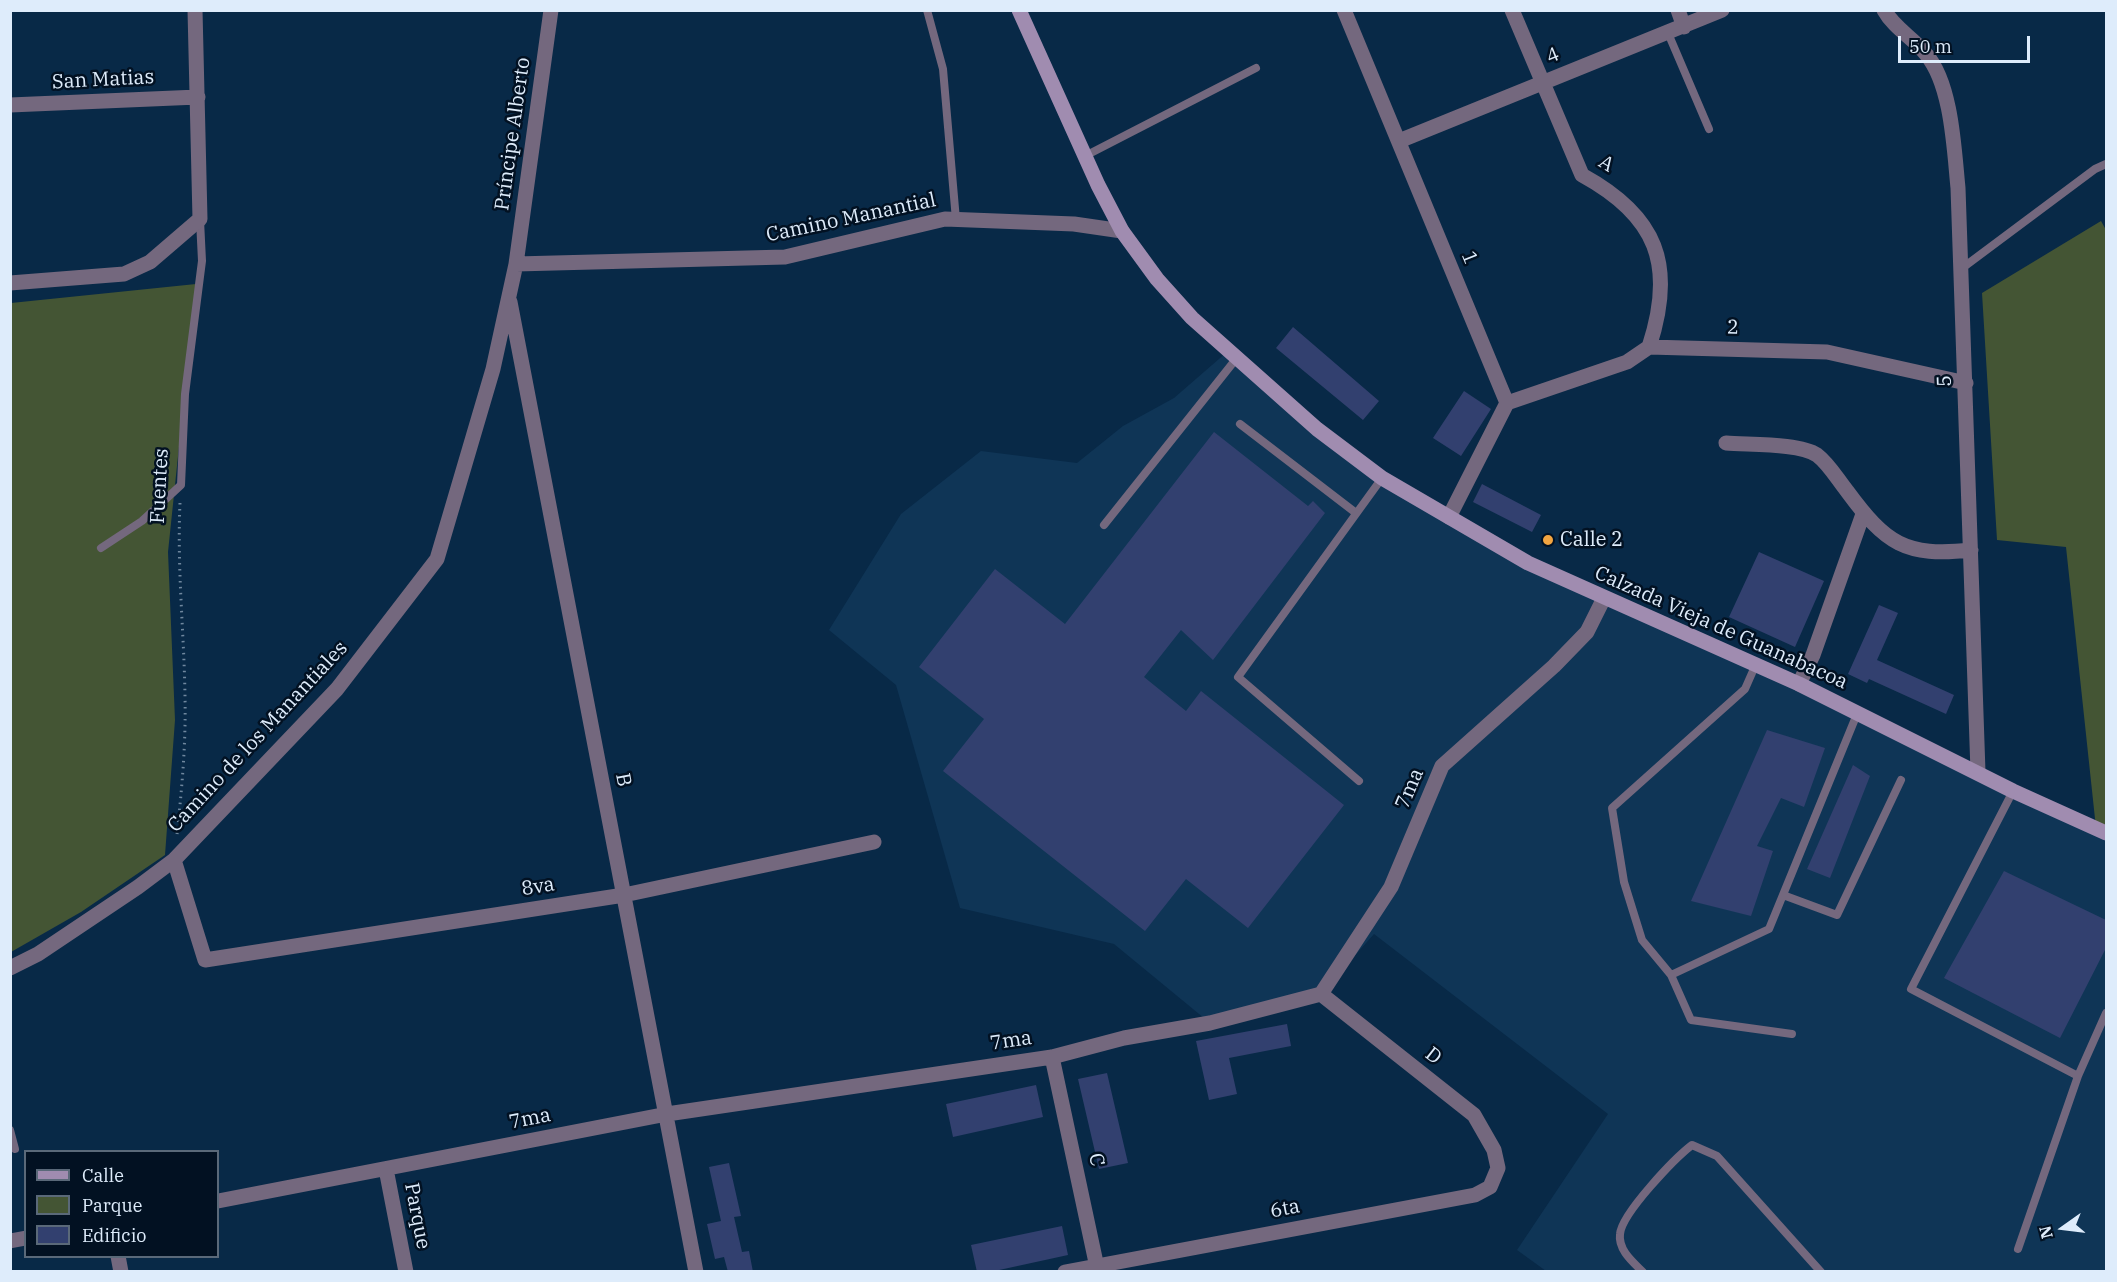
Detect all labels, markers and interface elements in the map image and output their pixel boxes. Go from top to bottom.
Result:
scale bar [1901,24,2033,62]
text: 50 m [1909,35,1952,58]
street label: 4 [1543,43,1563,69]
street label: Príncipe Alberto [490,56,536,212]
street label: San Matias [51,65,155,95]
street label: A [1594,150,1618,178]
street label: Camino Manantial [764,188,938,248]
street label: 1 [1456,248,1482,268]
street label: 2 [1727,316,1739,340]
street label: 5 [1933,375,1957,387]
street label: Fuentes [146,448,174,524]
place label: Calle 2 [1560,528,1623,552]
marker: Calle 2 [1541,533,1555,547]
street label: Calzada Vieja de Guanabacoa [1591,561,1851,695]
street label: Camino de los Manantiales [163,636,353,838]
street label: 7ma [1391,765,1429,813]
street label: B [610,771,636,789]
street label: 8va [520,873,556,901]
street label: 7ma [989,1026,1033,1056]
street label: D [1420,1042,1446,1070]
street label: 7ma [507,1103,553,1135]
legend [24,1150,219,1258]
street label: C [1083,1151,1109,1169]
text: Calle [82,1164,124,1187]
street label: Parque [399,1181,435,1251]
text: Parque [82,1194,142,1217]
street label: 6ta [1268,1194,1302,1224]
north arrow [2033,1198,2093,1258]
text: Edificio [82,1224,146,1247]
text: N [2034,1224,2057,1241]

